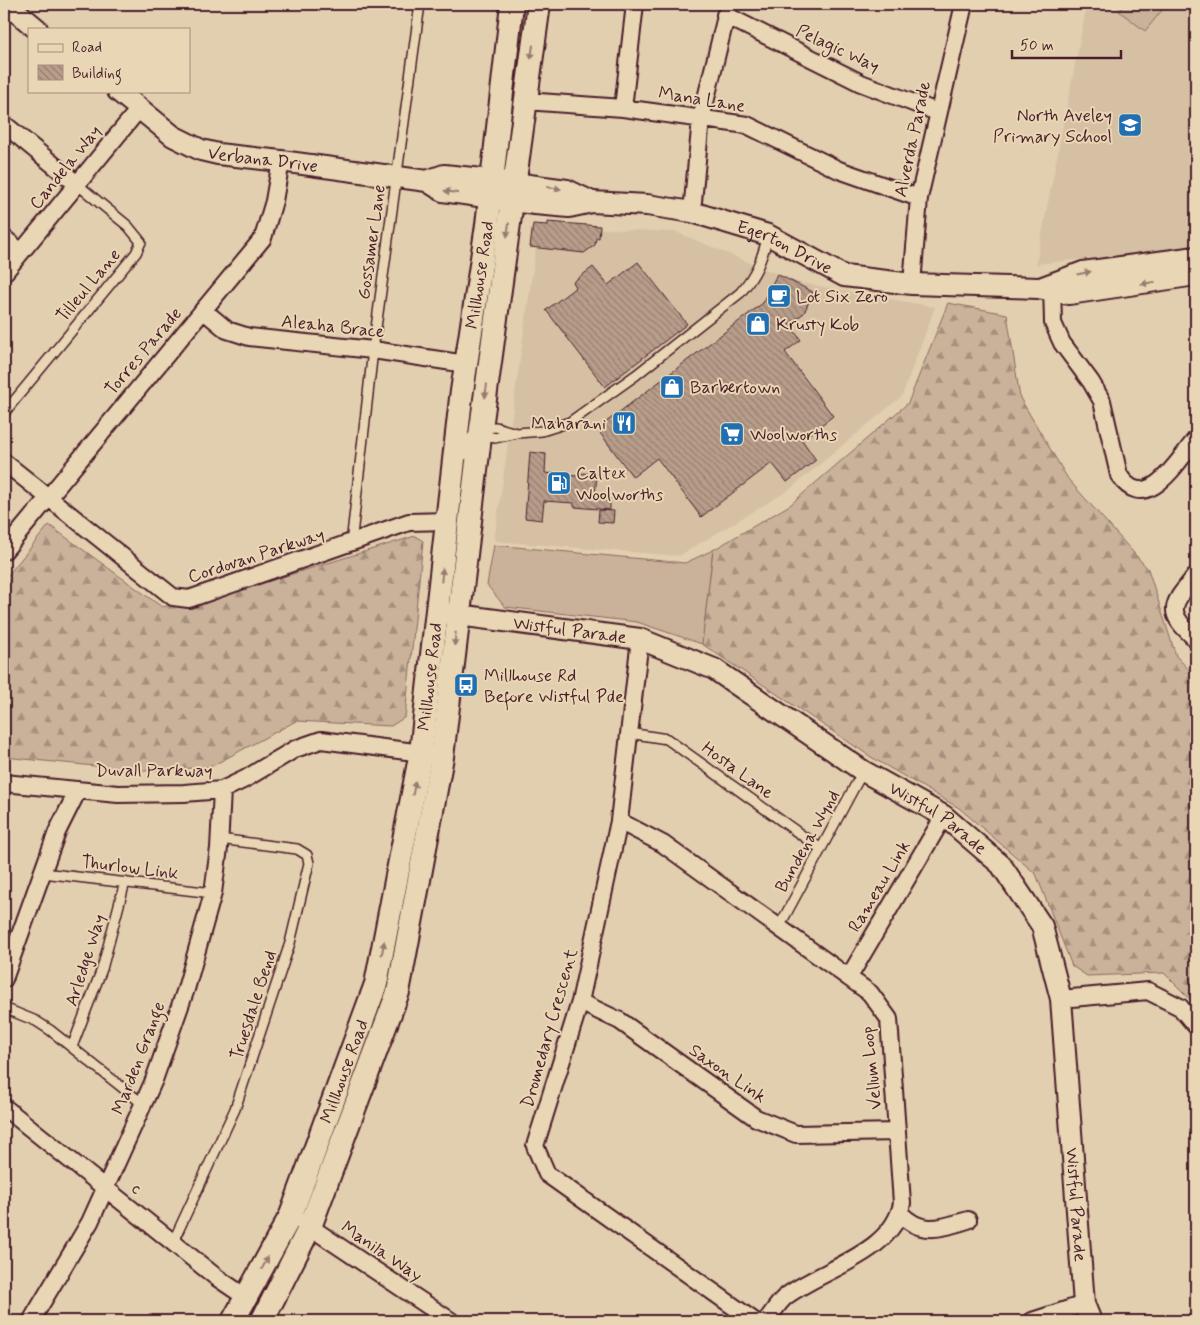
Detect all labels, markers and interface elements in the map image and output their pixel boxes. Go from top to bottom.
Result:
street label: Pelagic Way [792,19,883,80]
legend [28,28,190,92]
scale bar [1012,28,1121,60]
text: 50 m [1020,36,1054,56]
text: Road [72,38,102,58]
one-way arrow [528,44,536,60]
text: Building [72,64,122,85]
street label: Alverda Parade [889,79,937,199]
street label: Mana Lane [657,81,747,119]
place label: North Aveley Primary School [993,104,1112,149]
school or university icon: North Aveley Primary School [1117,112,1143,138]
street label: Candela Way [24,120,107,215]
street label: Verbana Drive [205,141,319,179]
street label: Gossamer Lane [352,183,392,301]
one-way arrow [546,185,562,193]
one-way arrow [442,188,458,196]
street label: Egerton Drive [734,215,836,280]
street label: Millhouse Road [461,219,500,331]
one-way arrow [504,223,512,239]
street label: Tilleul Lane [51,244,127,327]
one-way arrow [1077,269,1092,277]
one-way arrow [1140,279,1156,287]
cafe icon: Lot Six Zero [766,283,792,309]
place label: Lot Six Zero [796,285,888,309]
street label: Torres Parade [100,302,188,401]
street label: Aleaha Brace [280,310,386,344]
shop icon: Krusty Kob [745,311,771,337]
place label: Krusty Kob [776,313,859,337]
shop icon: Barbertown [659,374,685,400]
place label: Barbertown [690,376,780,400]
one-way arrow [482,384,490,400]
restaurant icon: Maharani [611,410,637,436]
place label: Maharani [531,412,606,436]
supermarket icon: Woolworths [719,421,745,447]
place label: Woolworths [750,423,837,447]
place label: Caltex Woolworths [576,462,663,507]
fuel station icon: Caltex Woolworths [546,470,572,496]
street label: Cordovan Parkway [185,523,328,589]
one-way arrow [438,567,446,583]
street label: Wistful Parade [511,611,628,650]
street label: Millhouse Road [412,621,449,732]
one-way arrow [451,632,459,648]
place label: Millhouse Rd Before Wistful Pde [484,664,624,711]
bus stop icon: Millhouse Rd Before Wistful Pde [453,672,479,698]
street label: Hosta Lane [696,736,778,805]
street label: Duvall Parkway [96,759,212,783]
street label: Wistful Parade [884,777,992,861]
one-way arrow [410,780,418,796]
street label: Bundena Wynd [770,786,846,897]
street label: Rameau Link [843,836,917,937]
street label: Thurlow Link [80,850,180,886]
street label: Arledge Way [60,911,112,1009]
one-way arrow [379,940,387,956]
street label: Dromedary Crescent [516,945,584,1111]
street label: Truesdale Bend [225,947,283,1063]
street label: Marden Grange [106,998,173,1119]
street label: Millhouse Road [315,1016,375,1127]
street label: Vellum Loop [856,1025,888,1111]
street label: Saxon Link [684,1038,771,1109]
street label: Wistful Parade [1059,1147,1092,1263]
street label: c [126,1177,147,1200]
street label: Manila Way [336,1216,427,1288]
one-way arrow [261,1256,269,1271]

